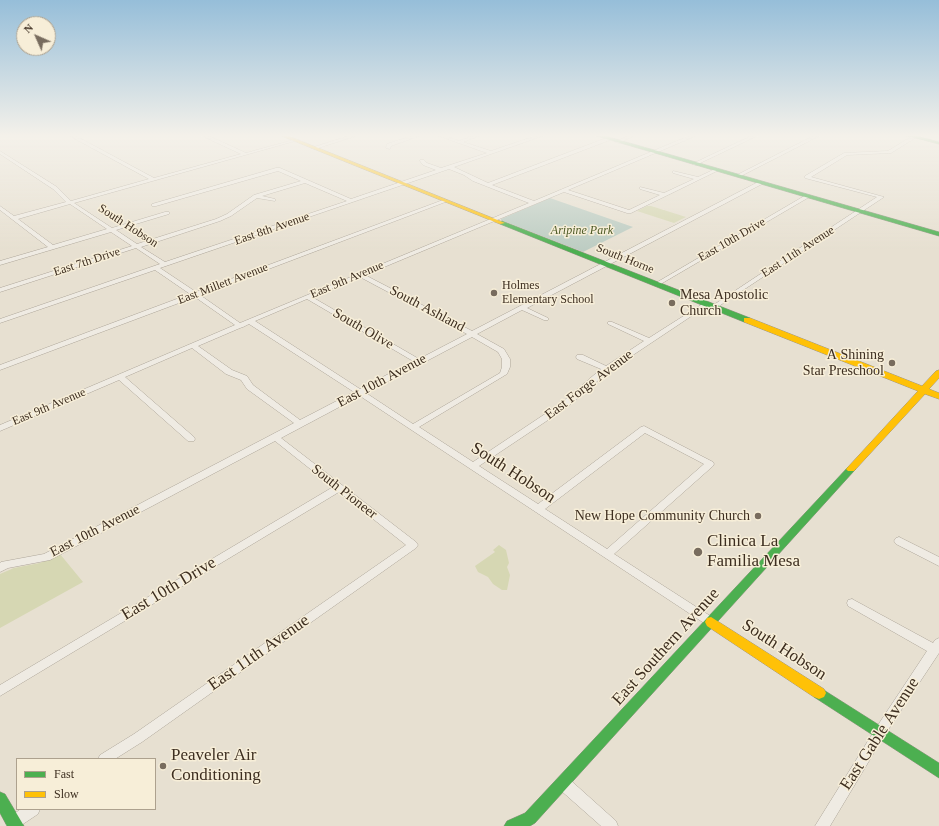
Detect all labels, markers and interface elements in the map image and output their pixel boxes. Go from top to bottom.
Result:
north arrow [16,16,56,56]
text: N [21,21,35,35]
street label: South Hobson [95,201,161,251]
street label: East 8th Avenue [233,209,311,249]
street label: East 10th Drive [696,215,768,265]
street label: East 11th Avenue [759,223,837,281]
park label: Aripine Park [551,224,613,238]
street label: South Horne [594,241,656,277]
street label: East 7th Drive [52,244,122,280]
street label: East 9th Avenue [308,258,386,302]
street label: East Millett Avenue [176,260,270,308]
place label: Holmes Elementary School [502,279,594,307]
street label: South Ashland [386,282,468,336]
place label: Mesa Apostolic Church [680,287,768,320]
marker: Holmes Elementary School [489,288,499,298]
marker: Mesa Apostolic Church [667,298,677,308]
street label: South Olive [330,305,396,353]
street label: East Forge Avenue [542,346,636,424]
place label: A Shining Star Preschool [803,347,884,380]
street label: East 10th Avenue [335,350,429,412]
marker: A Shining Star Preschool [887,358,897,368]
street label: East 9th Avenue [10,385,88,429]
street label: South Hobson [467,438,559,508]
street label: South Pioneer [308,461,380,523]
street label: East 10th Avenue [47,501,143,561]
place label: New Hope Community Church [575,508,750,524]
marker: New Hope Community Church [753,511,763,521]
place label: Clinica La Familia Mesa [707,532,800,572]
marker: Clinica La Familia Mesa [692,546,704,558]
street label: East 10th Drive [118,553,220,625]
street label: East Southern Avenue [608,584,724,710]
street label: East 11th Avenue [204,611,314,695]
street label: South Hobson [738,615,830,685]
street label: East Gable Avenue [836,674,924,794]
place label: Peaveler Air Conditioning [171,746,261,786]
legend [16,758,156,810]
marker: Peaveler Air Conditioning [158,761,168,771]
text: Fast [54,767,74,781]
text: Slow [54,787,79,801]

